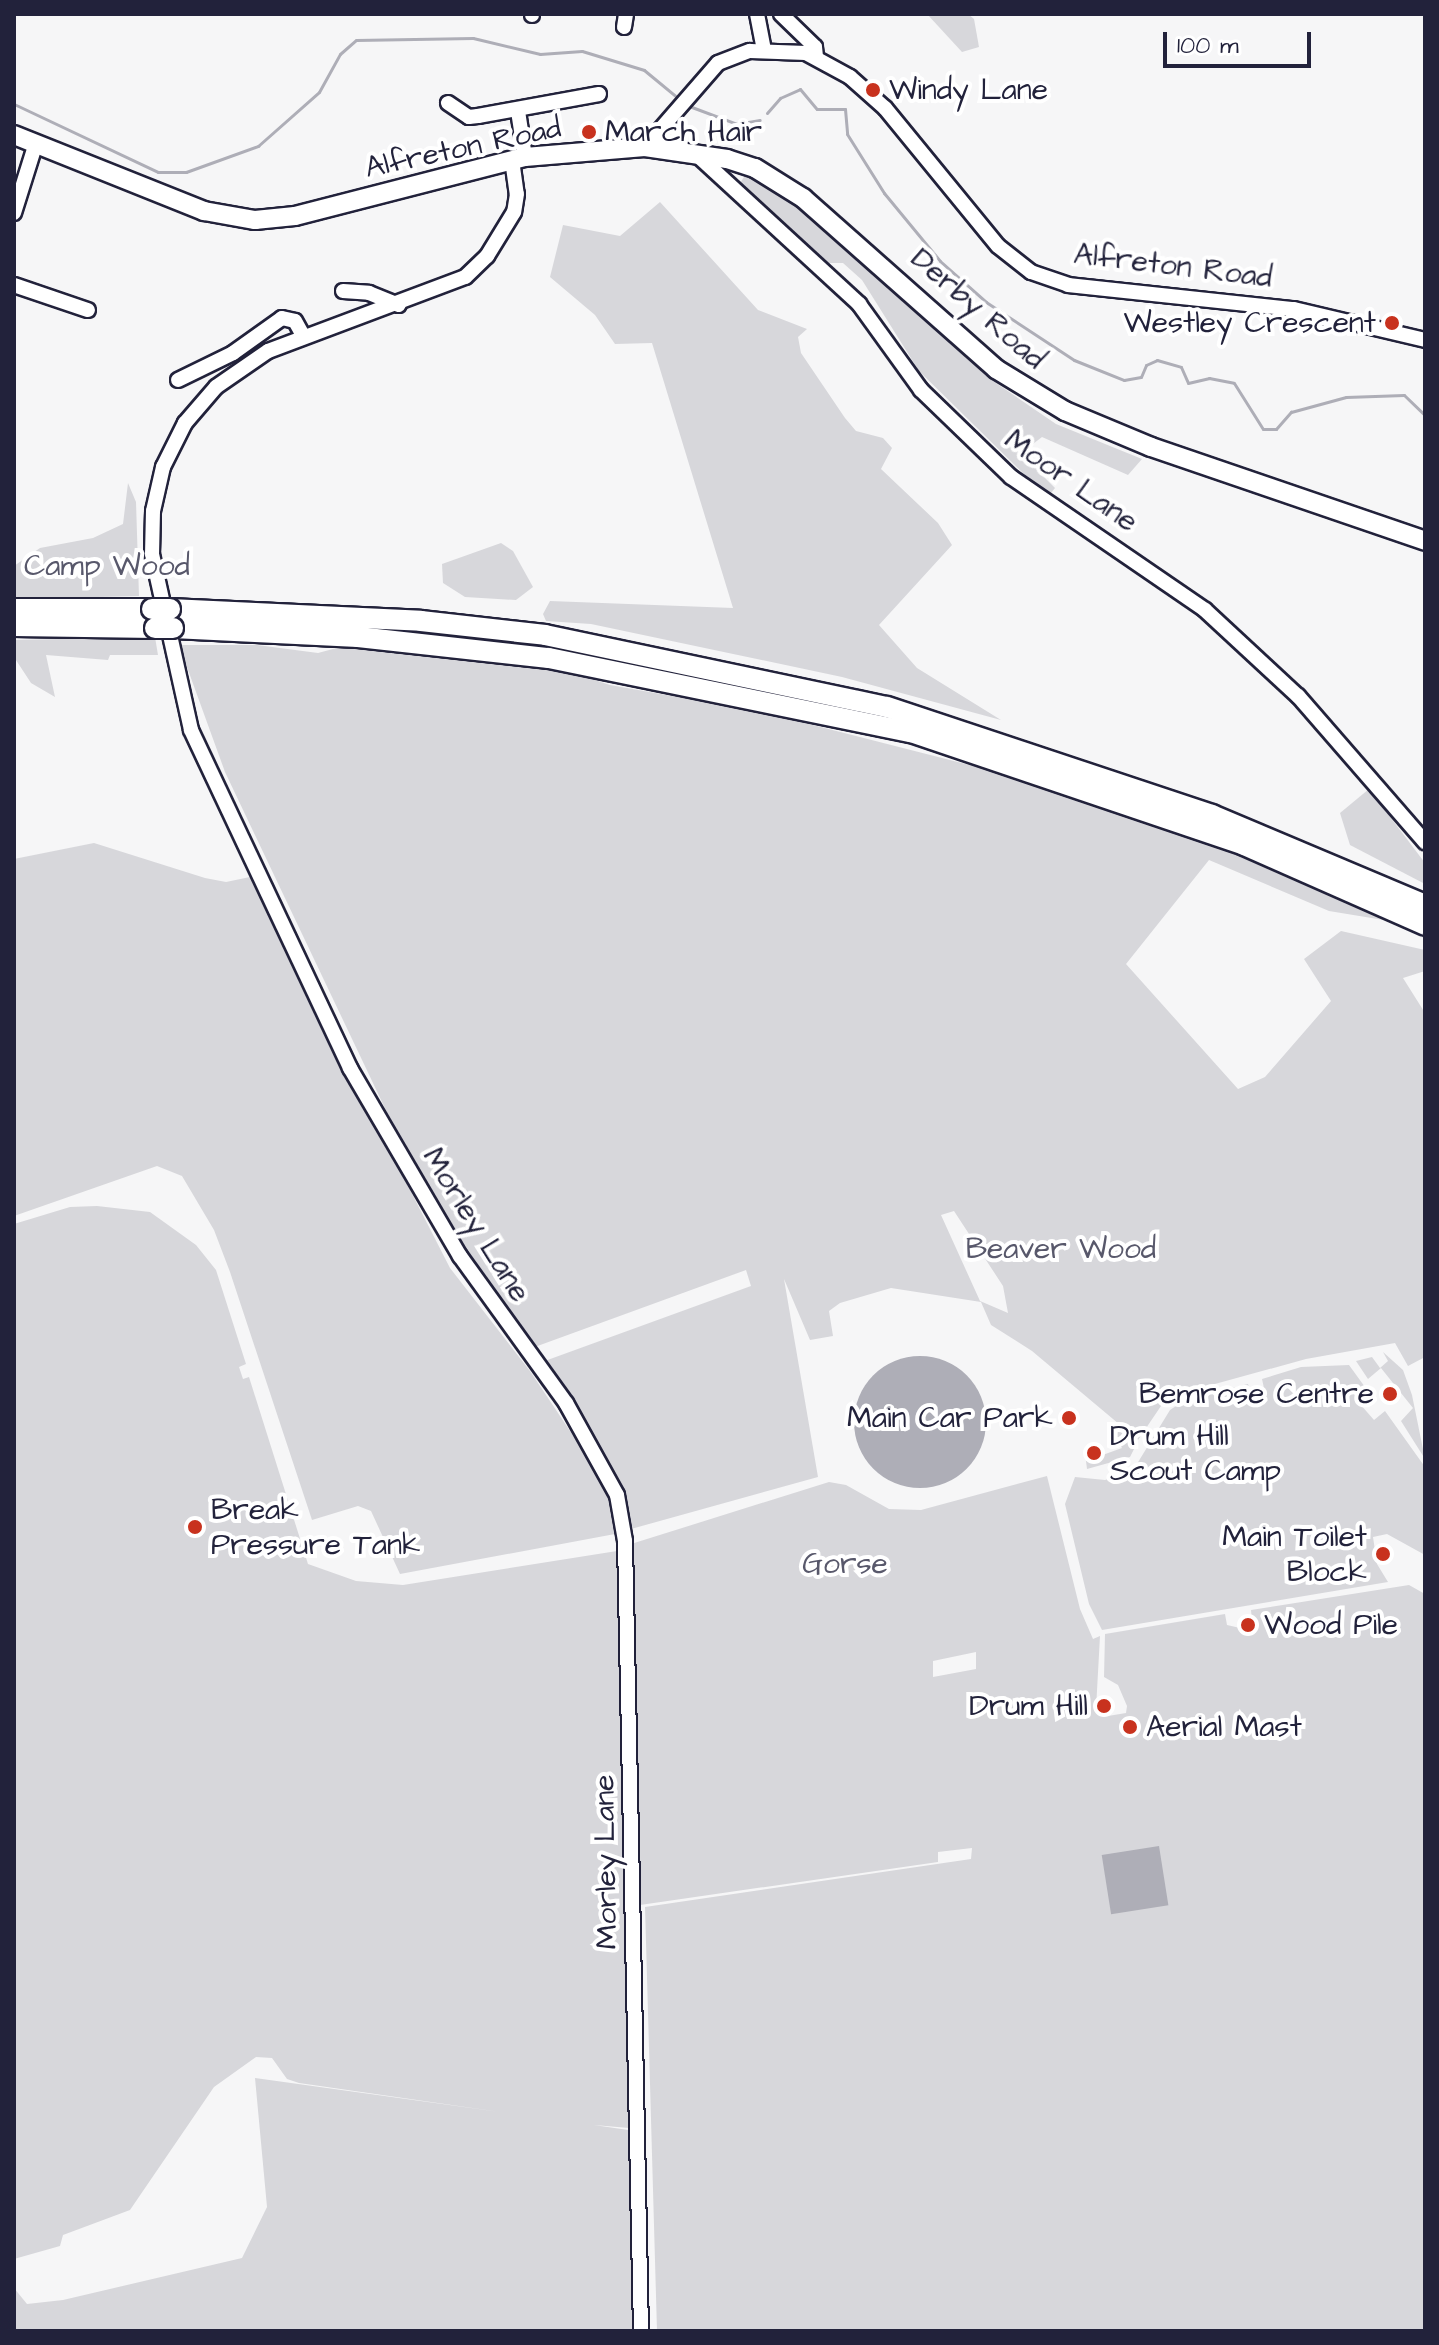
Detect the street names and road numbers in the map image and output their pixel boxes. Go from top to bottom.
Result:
street label: Alfreton Road [362,110,564,186]
street label: Alfreton Road [1072,236,1274,296]
street label: Derby Road [903,241,1053,377]
street label: Moor Lane [997,422,1145,540]
street label: Morley Lane [414,1141,538,1309]
street label: Morley Lane [586,1774,626,1950]

